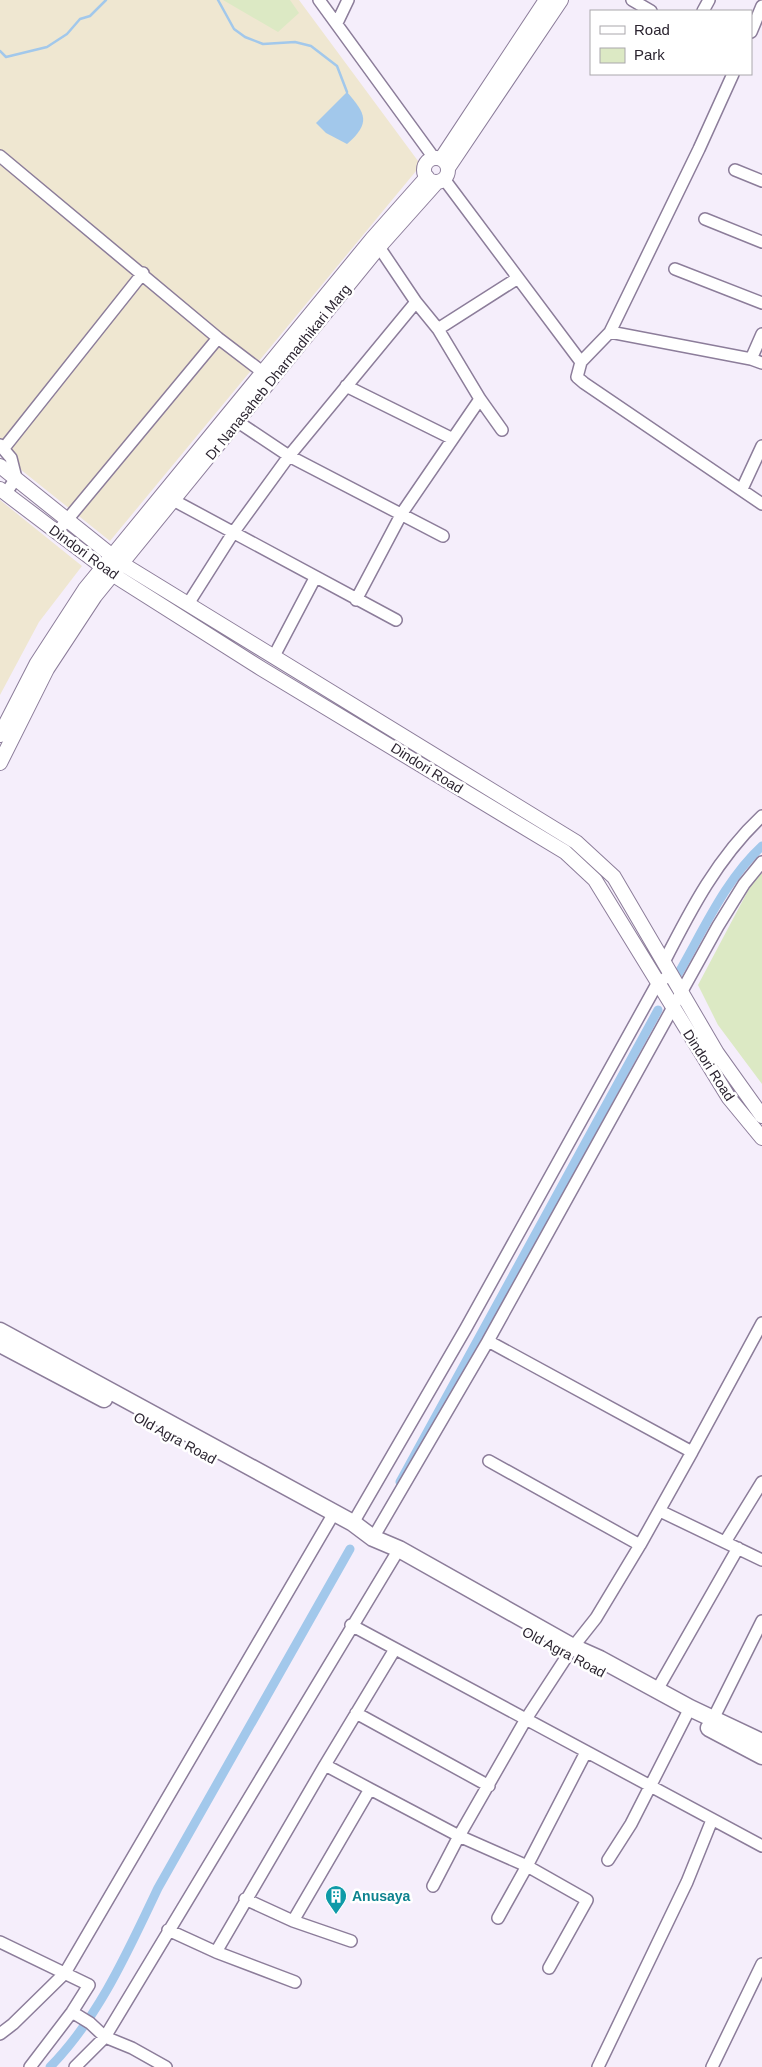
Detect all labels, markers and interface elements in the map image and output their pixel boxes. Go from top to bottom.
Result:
legend [590,10,752,75]
text: Road [634,21,670,38]
text: Park [634,46,665,63]
street label: Dr Nanasaheb Dharmadhikari Marg [202,281,354,463]
street label: Dindori Road [46,522,122,582]
street label: Dindori Road [388,740,466,796]
street label: Dindori Road [680,1026,738,1104]
street label: Old Agra Road [131,1409,219,1467]
street label: Old Agra Road [520,1623,608,1681]
building icon: Anusaya [324,1884,348,1915]
place label: Anusaya [352,1888,411,1904]

